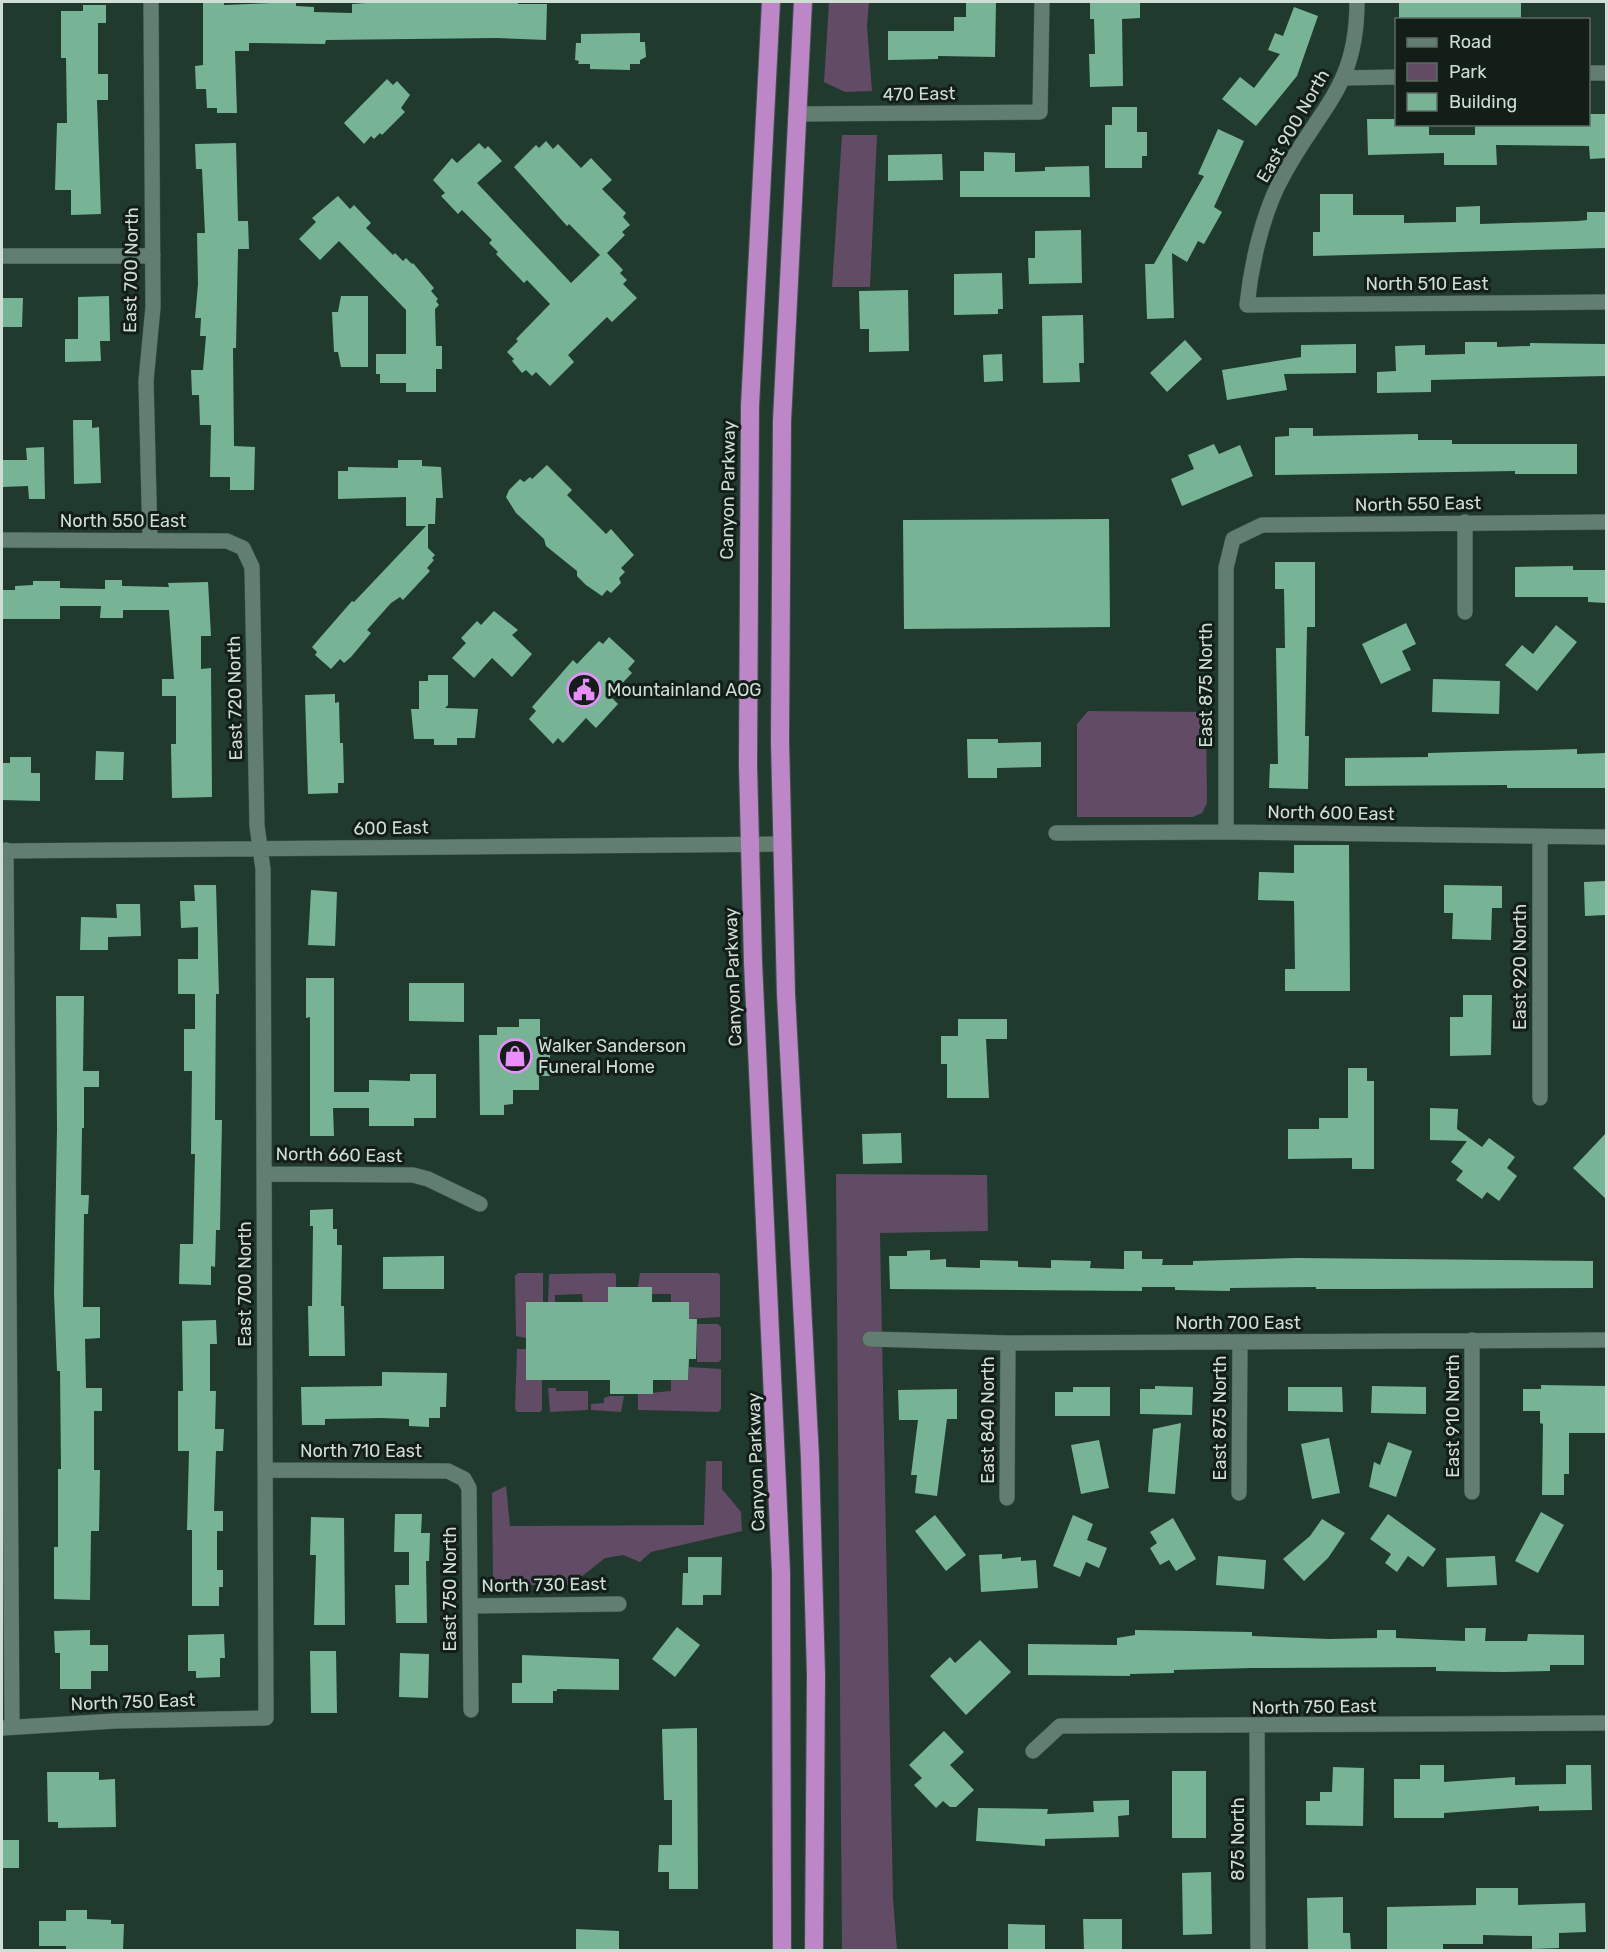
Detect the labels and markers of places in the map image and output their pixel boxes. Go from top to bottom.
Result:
public building icon: Mountainland AOG [566,672,602,708]
place label: Mountainland AOG [607,679,762,701]
place label: Walker Sanderson Funeral Home [538,1035,686,1078]
shop icon: Walker Sanderson Funeral Home [497,1038,533,1074]

